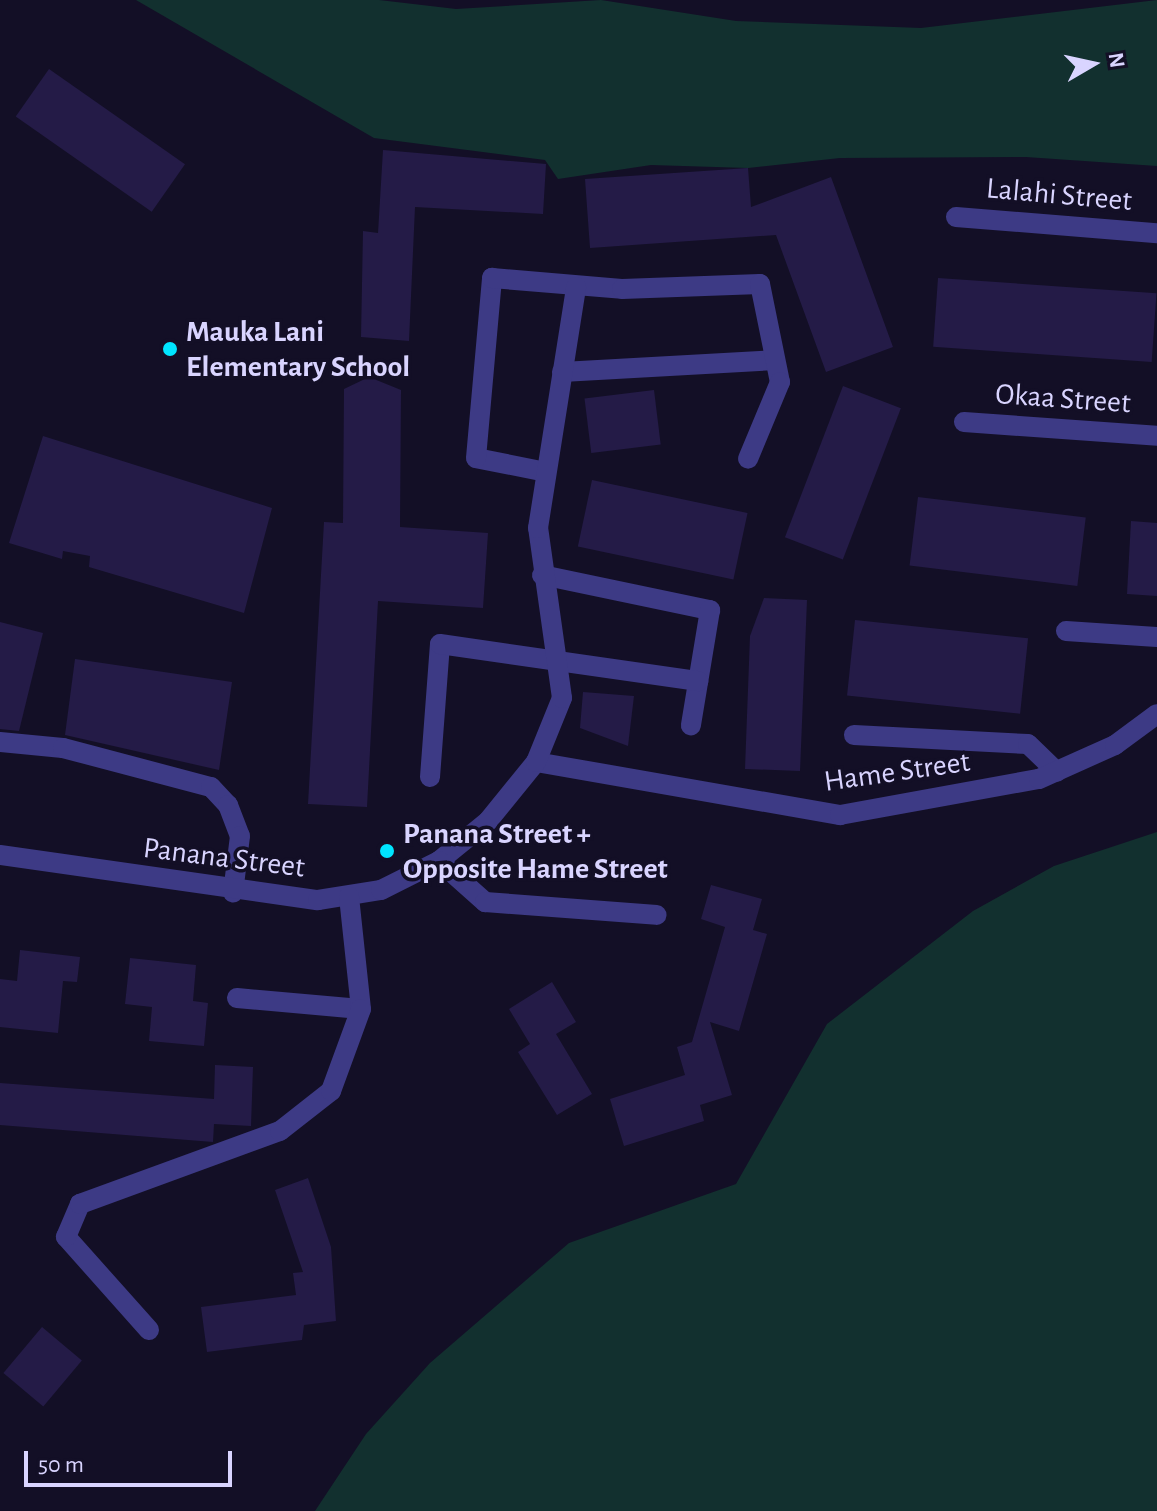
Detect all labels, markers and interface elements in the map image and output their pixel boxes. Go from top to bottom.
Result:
north arrow [1053,24,1133,104]
text: N [1105,51,1129,70]
street label: Lalahi Street [985,171,1133,219]
place label: Mauka Lani Elementary School [186,314,410,384]
marker: Mauka Lani Elementary School [161,340,179,358]
street label: Okaa Street [994,376,1132,422]
street label: Hame Street [822,744,972,800]
place label: Panana Street + Opposite Hame Street [403,816,668,886]
street label: Panana Street [141,830,307,886]
marker: Panana Street + Opposite Hame Street [378,842,396,860]
scale bar [28,1435,236,1485]
text: 50 m [38,1453,84,1477]

